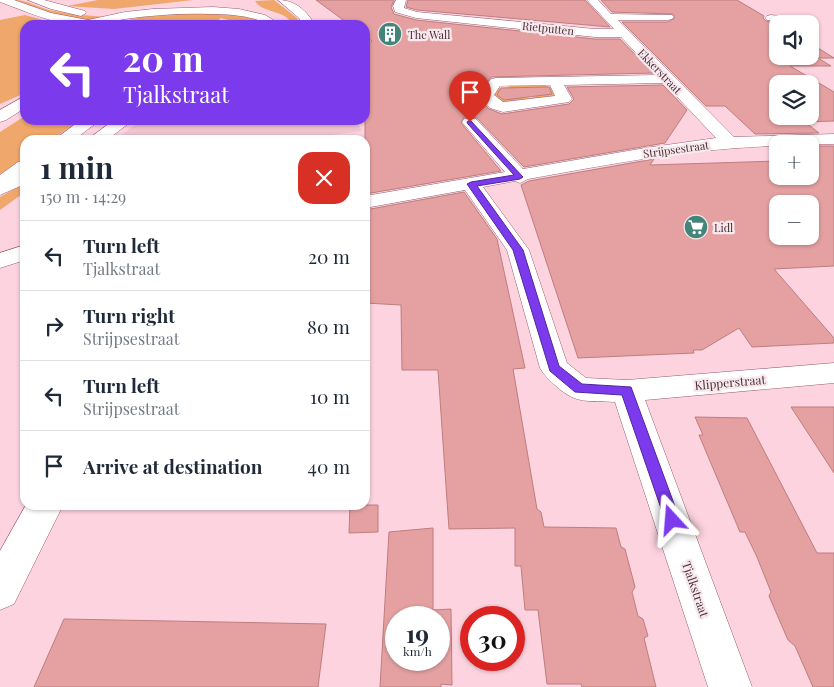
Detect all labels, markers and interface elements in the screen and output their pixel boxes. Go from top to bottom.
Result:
map controls [769,15,819,245]
button: sound [769,15,819,65]
street label: Rietputten [521,18,575,38]
building icon: The Wall [377,21,403,47]
place label: The Wall [408,27,450,42]
text: 20 m [123,34,204,81]
icon: left [40,40,105,105]
street label: Ekkerstraat [635,45,685,97]
pin [449,71,491,122]
button: layers [769,75,819,125]
icon: arrive [456,78,484,106]
text: Tjalkstraat [123,79,229,109]
button: + [769,135,819,185]
street label: Strijpsestraat [642,137,710,161]
text: 1 min [40,147,114,187]
button: close [298,152,350,204]
text: 150 m · 14:29 [40,186,126,207]
button: − [769,195,819,245]
supermarket icon: Lidl [683,214,709,240]
place label: Lidl [714,220,733,235]
text: Turn left [83,232,160,258]
icon: left [40,242,68,270]
text: 20 m [308,243,350,269]
text: Tjalkstraat [83,258,160,279]
text: Turn right [83,302,175,328]
icon: right [40,312,68,340]
text: 80 m [307,313,350,339]
text: Strijpsestraat [83,328,179,349]
street label: Klipperstraat [694,371,767,393]
text: Turn left [83,372,160,398]
icon: left [40,382,68,410]
text: 10 m [310,383,350,409]
text: Strijpsestraat [83,398,179,419]
icon: arrive [40,452,68,480]
text: Arrive at destination [83,453,263,479]
text: 40 m [308,453,350,479]
position arrow [645,493,697,545]
street label: Tjalkstraat [679,559,713,620]
speed limit sign: 30 [460,606,525,671]
text: 19 [406,616,429,649]
text: km/h [403,643,432,659]

